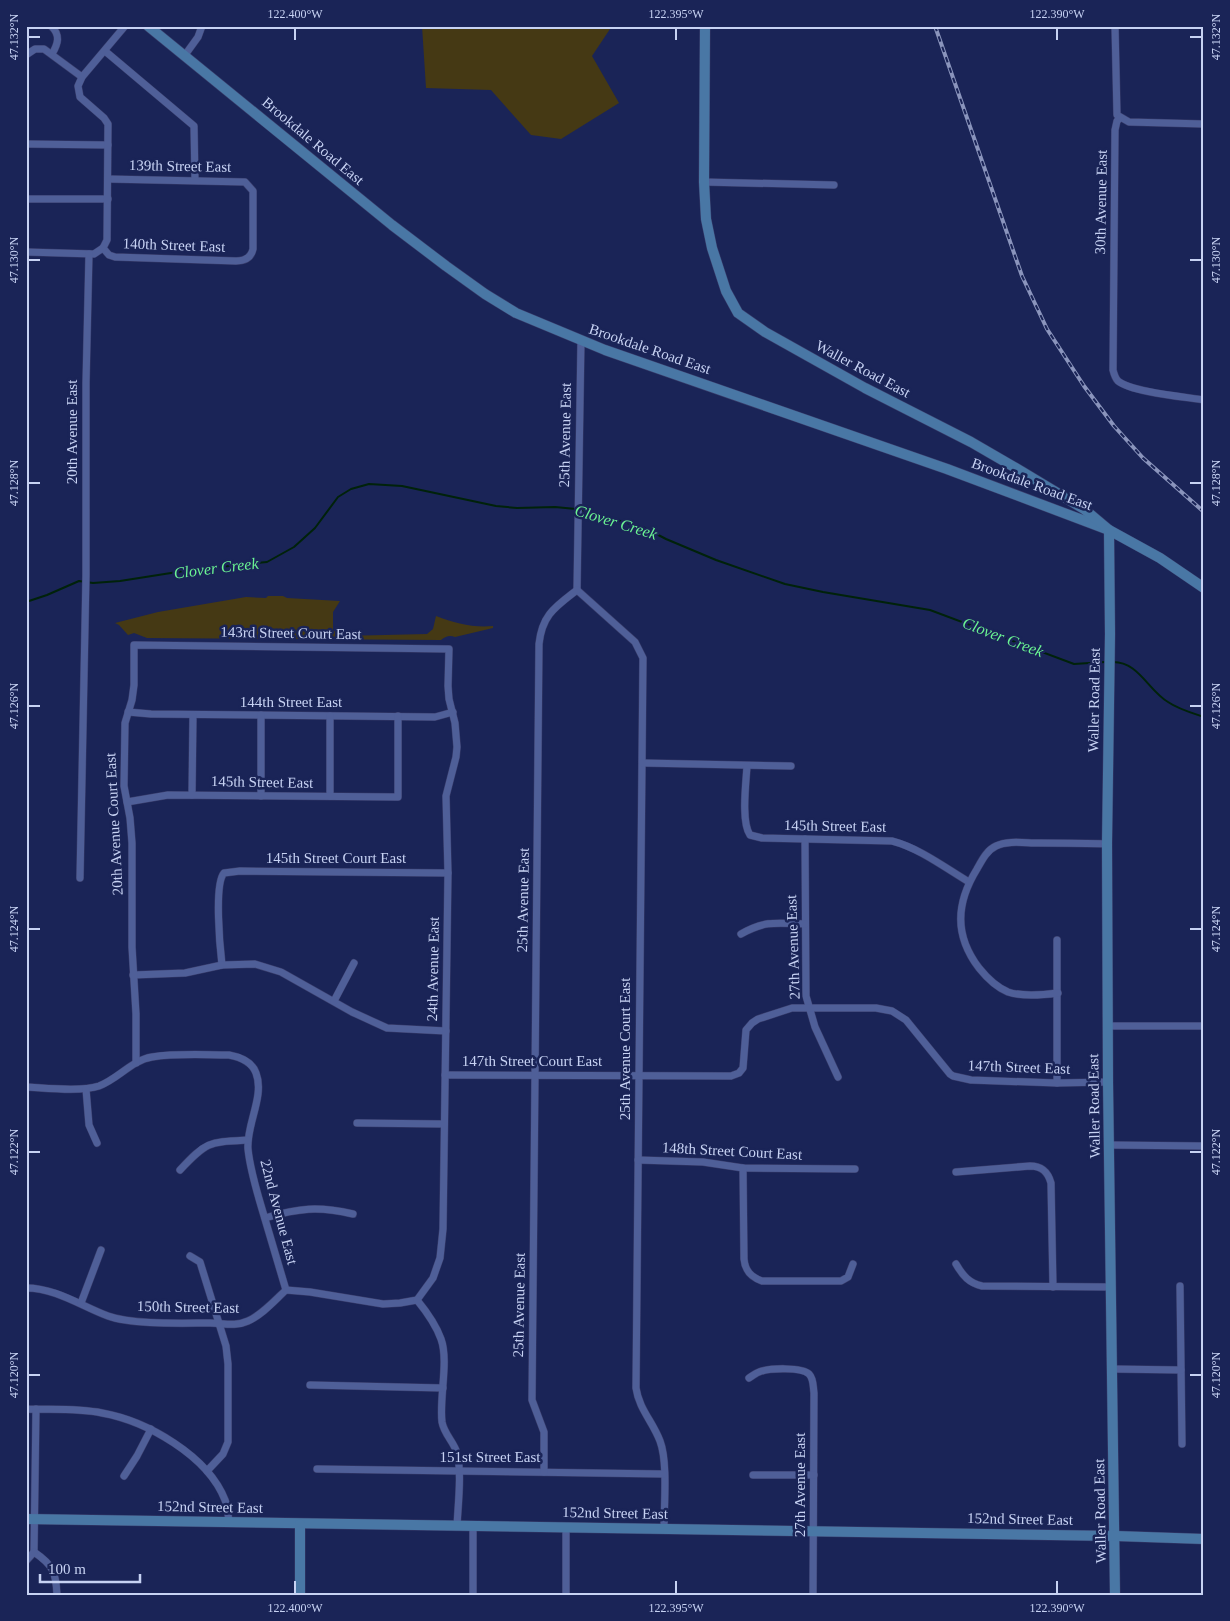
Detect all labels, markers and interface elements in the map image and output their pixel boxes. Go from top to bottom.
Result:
text: 122.400°W [267,7,323,21]
text: 122.395°W [648,7,704,21]
text: 122.390°W [1029,7,1085,21]
text: 47.132°N [7,13,21,60]
text: 47.132°N [1209,13,1223,60]
street label: Brookdale Road East [259,94,368,189]
street label: 30th Avenue East [1092,149,1110,254]
street label: 139th Street East [129,157,232,175]
street label: 140th Street East [123,235,226,255]
text: 47.130°N [7,236,21,283]
text: 47.130°N [1209,236,1223,283]
street label: Brookdale Road East [587,321,714,378]
street label: Waller Road East [813,337,914,401]
street label: 20th Avenue East [64,379,80,484]
street label: 25th Avenue East [556,382,574,487]
street label: Brookdale Road East [969,455,1095,514]
text: 47.128°N [7,459,21,506]
text: 47.128°N [1209,459,1223,506]
water label: Clover Creek [573,501,660,543]
water label: Clover Creek [173,554,260,582]
water label: Clover Creek [960,614,1047,661]
street label: 143rd Street Court East [220,624,363,642]
street label: Waller Road East [1085,647,1103,752]
text: 47.126°N [7,682,21,729]
text: 47.126°N [1209,682,1223,729]
street label: 144th Street East [240,694,343,710]
street label: 20th Avenue Court East [102,752,126,896]
street label: 145th Street East [211,773,314,791]
street label: 145th Street East [784,817,887,835]
street label: 25th Avenue East [514,847,532,952]
street label: 145th Street Court East [266,850,407,866]
street label: 27th Avenue East [783,894,803,1000]
text: 47.124°N [7,905,21,952]
text: 47.124°N [1209,905,1223,952]
street label: 24th Avenue East [424,916,442,1021]
street label: 25th Avenue Court East [617,977,633,1120]
street label: 147th Street Court East [462,1053,603,1069]
street label: Waller Road East [1085,1053,1103,1158]
street label: 147th Street East [968,1057,1071,1077]
text: 47.122°N [7,1128,21,1175]
text: 47.122°N [1209,1128,1223,1175]
street label: 148th Street Court East [661,1139,803,1163]
street label: 22nd Avenue East [257,1158,301,1267]
street label: 25th Avenue East [510,1252,528,1357]
street label: 150th Street East [137,1298,240,1316]
text: 47.120°N [7,1351,21,1398]
text: 47.120°N [1209,1351,1223,1398]
street label: 27th Avenue East [792,1432,808,1537]
street label: 151st Street East [440,1449,541,1465]
street label: Waller Road East [1091,1458,1109,1563]
street label: 152nd Street East [157,1498,264,1516]
street label: 152nd Street East [562,1504,669,1522]
street label: 152nd Street East [967,1510,1074,1528]
scale bar [40,1551,140,1583]
text: 100 m [48,1561,86,1577]
text: 122.400°W [267,1601,323,1615]
text: 122.395°W [648,1601,704,1615]
text: 122.390°W [1029,1601,1085,1615]

